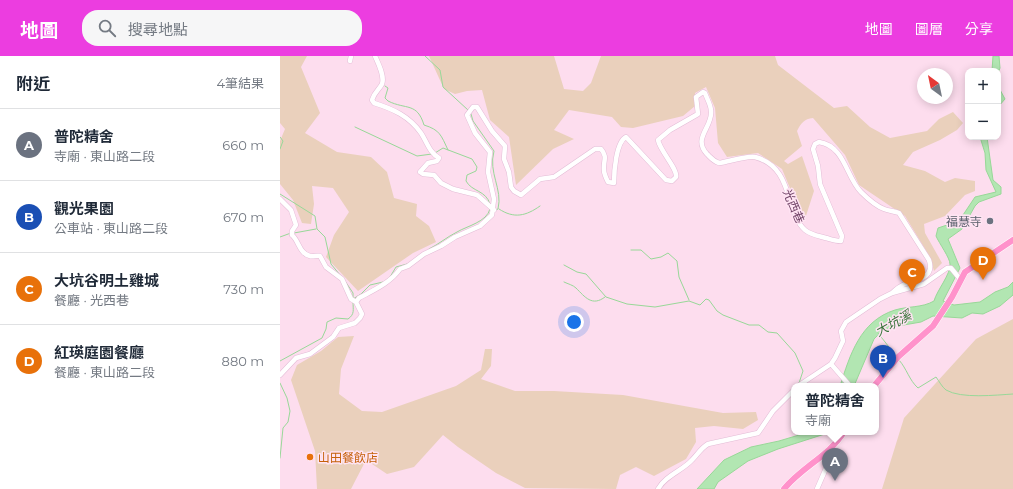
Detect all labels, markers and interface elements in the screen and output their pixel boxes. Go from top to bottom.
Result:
search box [82,10,362,46]
icon: search [96,17,118,39]
text: 地圖 [20,19,58,42]
text: 搜尋地點 [128,20,188,39]
text: 地圖 [865,20,893,38]
text: 圖層 [915,20,943,38]
text: 分享 [965,20,993,38]
north arrow [917,68,953,104]
map controls [965,68,1001,140]
button: + [965,68,1001,104]
text: 附近 [16,74,50,94]
text: 4筆結果 [216,75,264,91]
button: − [965,104,1001,140]
text: 普陀精舍 [54,127,114,146]
text: A [24,137,34,153]
text: 660 m [222,137,264,153]
text: 寺廟 · 東山路二段 [54,148,155,164]
street label: 光西巷 [780,186,808,226]
text: 觀光果園 [54,199,114,218]
text: B [24,209,34,225]
text: 670 m [223,209,264,225]
place label: 福慧寺 [946,214,982,229]
marker: 福慧寺 [985,216,995,226]
text: 公車站 · 東山路二段 [54,220,168,236]
pin: D [970,247,996,280]
pin: C [899,259,925,292]
text: 大坑谷明土雞城 [54,271,159,290]
text: C [24,281,34,297]
text: 730 m [223,281,264,297]
text: 餐廳 · 光西巷 [54,292,129,308]
water label: 大坑溪 [872,306,916,339]
your location [564,312,584,332]
text: 紅瑛庭園餐廳 [54,343,144,362]
pin: B [870,345,896,378]
text: D [24,353,34,369]
text: 880 m [222,353,264,369]
text: 餐廳 · 東山路二段 [54,364,155,380]
popup [791,383,879,435]
text: 普陀精舍 [805,391,865,410]
text: 寺廟 [805,412,831,428]
pin: A [822,448,848,481]
place label: 山田餐飲店 [318,450,378,465]
marker: 山田餐飲店 [305,452,315,462]

